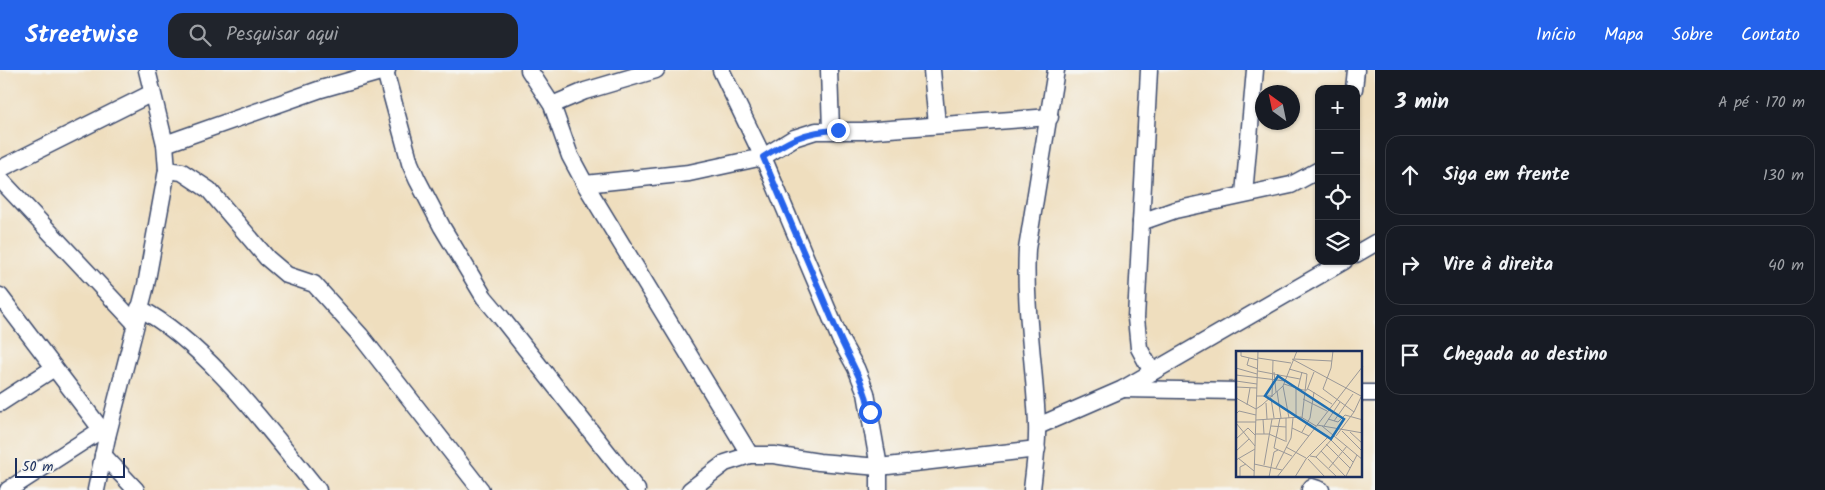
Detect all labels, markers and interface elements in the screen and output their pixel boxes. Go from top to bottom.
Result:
search box [168,13,518,58]
text: Streetwise [25,16,138,55]
text: Pesquisar aqui [226,20,338,50]
icon: search [186,21,214,49]
text: Início [1536,21,1576,50]
text: Mapa [1604,21,1644,50]
text: Sobre [1672,21,1713,50]
text: Contato [1741,21,1800,50]
north arrow [1255,85,1300,130]
map controls [1315,85,1360,265]
button: + [1315,85,1360,130]
text: 3 min [1395,86,1449,119]
text: A pé · 170 m [1718,90,1805,115]
route end [827,119,850,142]
button: − [1315,130,1360,175]
text: Siga em frente [1443,160,1570,190]
icon: ahead [1396,161,1424,189]
text: 130 m [1763,163,1804,188]
button: locate [1315,175,1360,220]
button: layers [1315,220,1360,265]
text: Vire à direita [1443,250,1553,280]
icon: right [1396,251,1424,279]
text: 40 m [1768,253,1804,278]
text: Chegada ao destino [1443,340,1608,370]
icon: arrive [1396,341,1424,369]
inset map [1236,351,1362,478]
route start [859,401,882,424]
scale bar [15,455,125,478]
text: 50 m [22,456,53,478]

